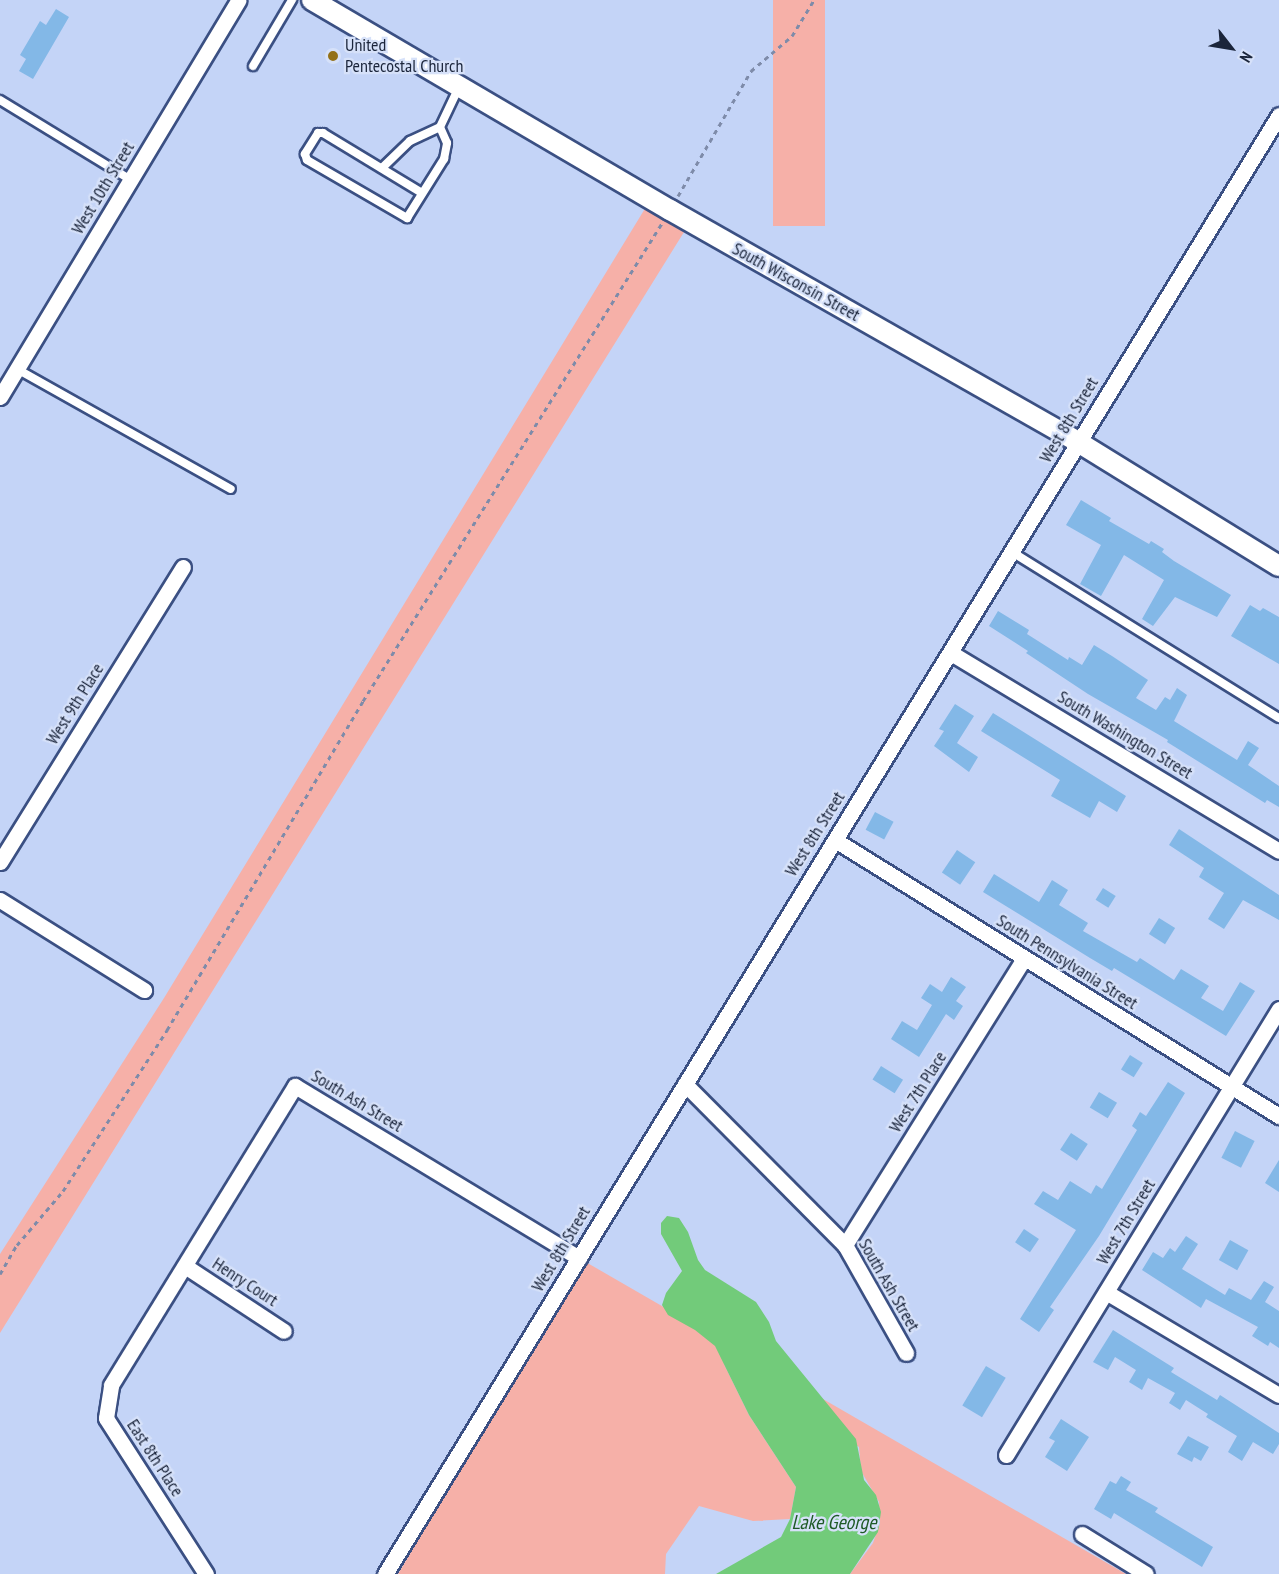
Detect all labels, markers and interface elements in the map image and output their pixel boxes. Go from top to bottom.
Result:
north arrow [1201,18,1261,78]
place label: United Pentecostal Church [345,35,463,78]
text: N [1236,48,1257,66]
marker: United Pentecostal Church [326,49,340,63]
street label: West 10th Street [67,138,139,238]
street label: South Wisconsin Street [728,238,864,326]
street label: West 8th Street [1035,373,1103,467]
street label: West 9th Place [42,659,108,749]
street label: South Washington Street [1054,686,1196,784]
street label: West 8th Street [780,788,850,880]
street label: South Pennsylvania Street [993,910,1141,1014]
street label: West 7th Place [885,1048,951,1136]
street label: South Ash Street [307,1065,407,1137]
street label: West 7th Street [1092,1175,1160,1269]
street label: West 8th Street [527,1202,595,1296]
street label: South Ash Street [854,1235,924,1335]
street label: Henry Court [208,1253,282,1311]
street label: East 8th Place [122,1415,188,1501]
water label: Lake George [791,1510,877,1534]

